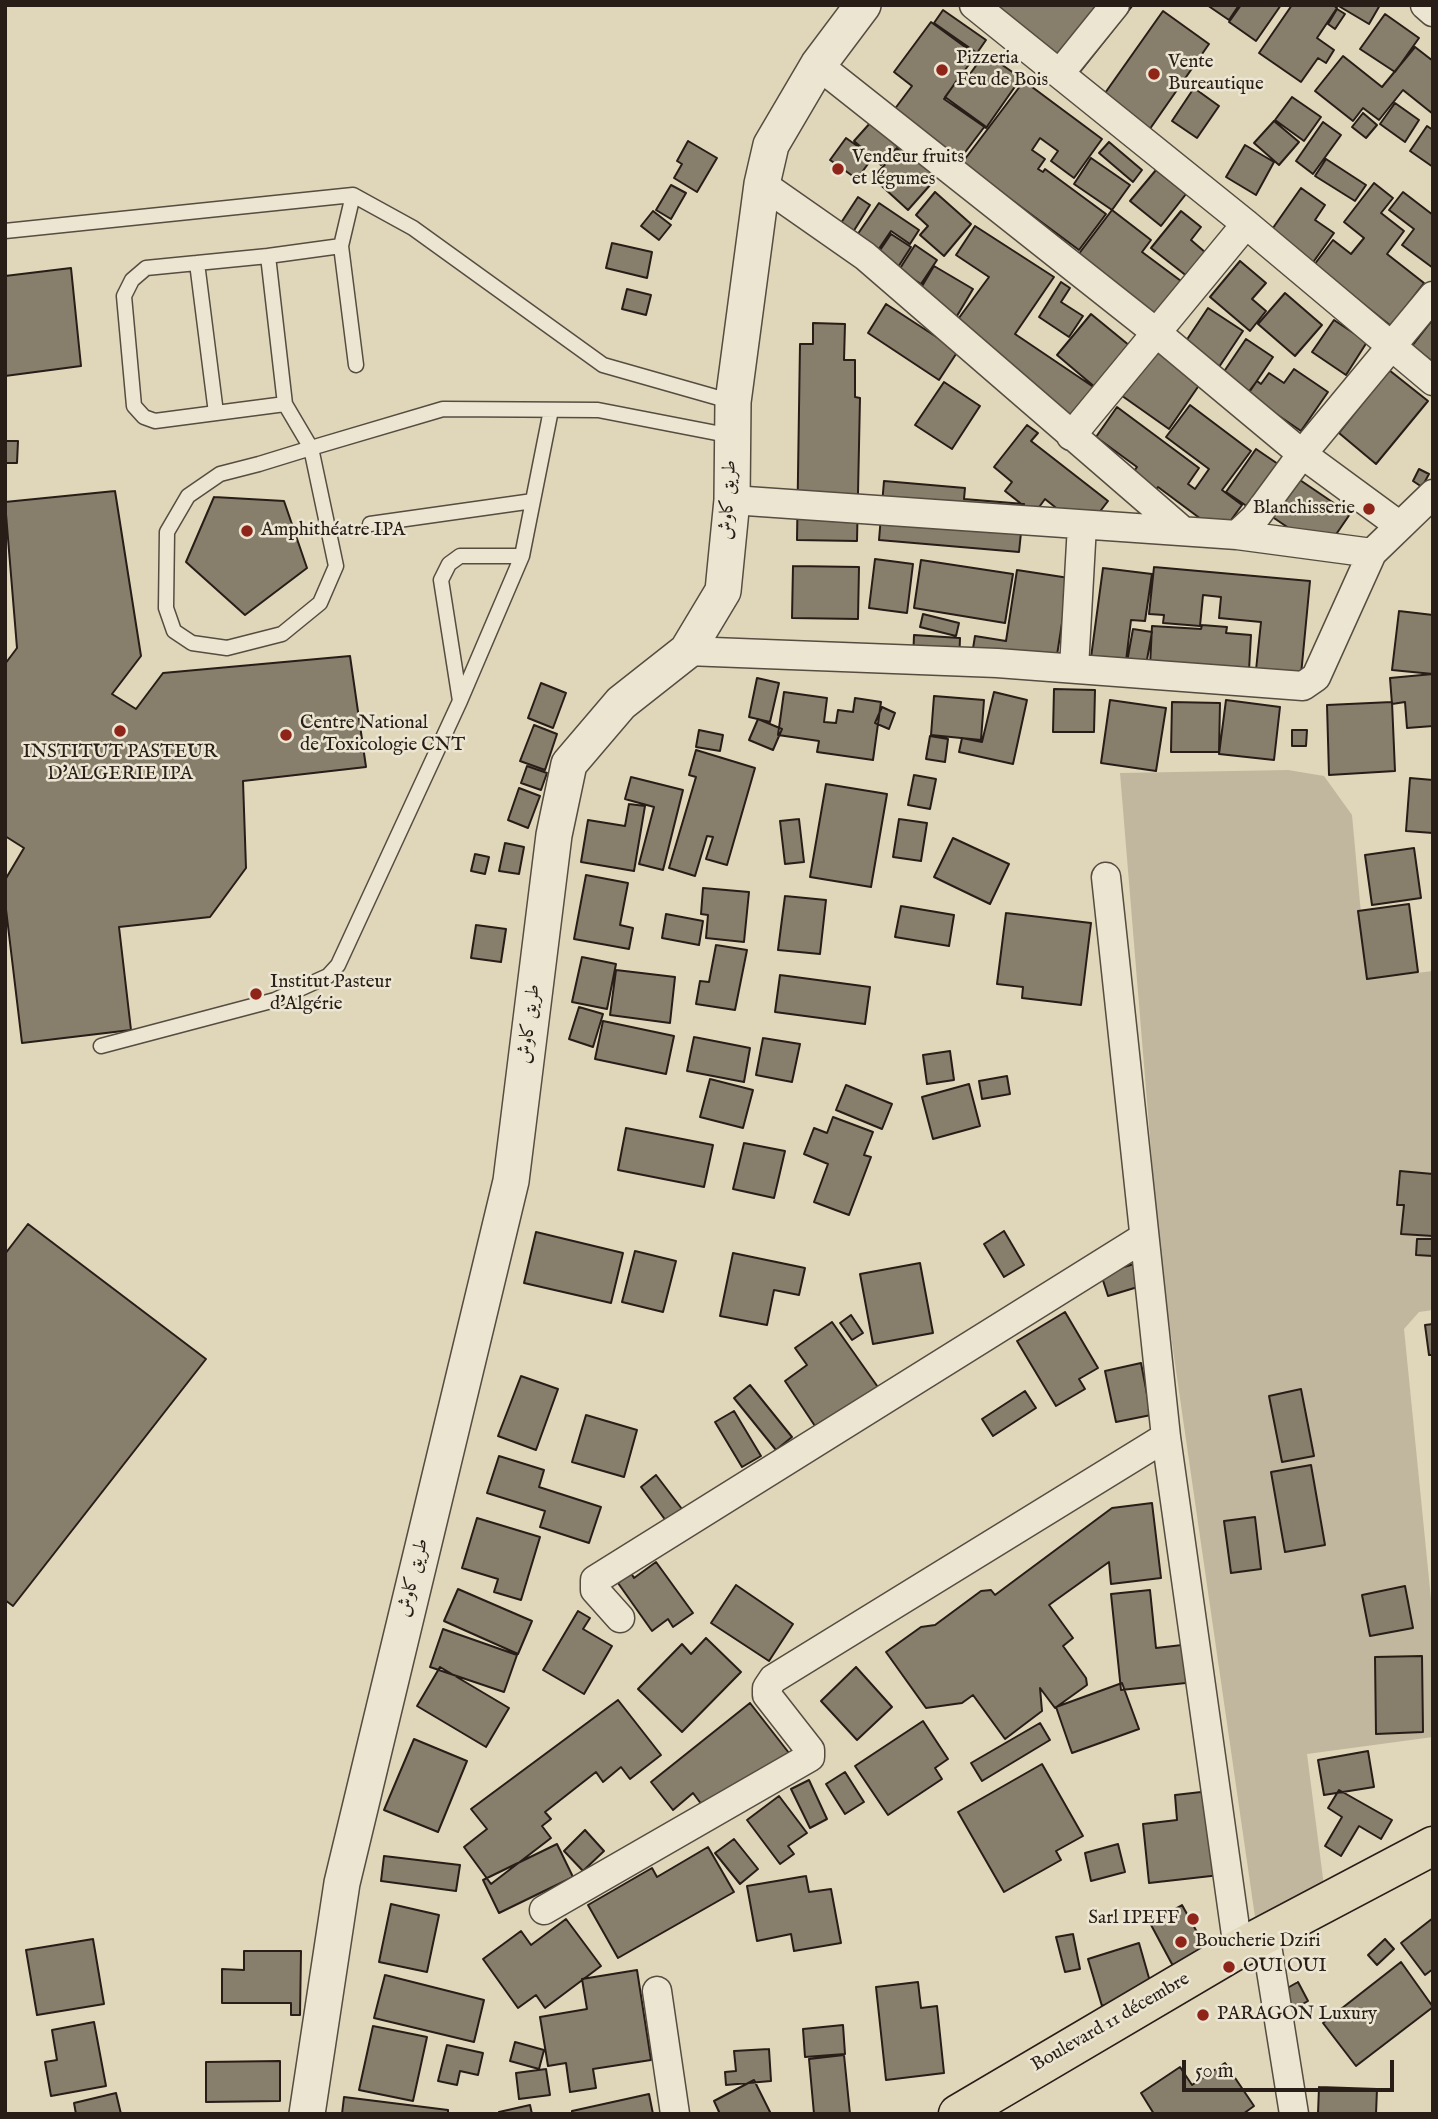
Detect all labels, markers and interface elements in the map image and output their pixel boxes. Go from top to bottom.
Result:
place label: Pizzeria Feu de Bois [956,48,1048,92]
place label: Vente Bureautique [1168,52,1264,96]
marker: Pizzeria Feu de Bois [934,62,950,78]
marker: Vente Bureautique [1146,66,1162,82]
place label: Vendeur fruits et légumes [852,147,964,191]
marker: Vendeur fruits et légumes [830,161,846,177]
street label: طريق كاوش [716,459,742,541]
place label: Blanchisserie [1253,498,1355,520]
marker: Blanchisserie [1361,501,1377,517]
place label: Amphithéatre IPA [261,520,405,542]
marker: Amphithéatre IPA [239,523,255,539]
place label: Centre National de Toxicologie CNT [300,713,465,757]
marker: INSTITUT PASTEUR D'ALGERIE IPA [112,723,128,739]
marker: Centre National de Toxicologie CNT [278,727,294,743]
place label: INSTITUT PASTEUR D'ALGERIE IPA [23,742,217,786]
place label: Institut Pasteur d'Algérie [270,972,391,1016]
street label: طريق كاوش [514,983,546,1065]
marker: Institut Pasteur d'Algérie [248,986,264,1002]
street label: طريق كاوش [393,1536,435,1620]
place label: Sarl IPEFF [1088,1908,1179,1930]
marker: Sarl IPEFF [1185,1911,1201,1927]
place label: Boucherie Dziri [1195,1931,1321,1953]
marker: Boucherie Dziri [1173,1934,1189,1950]
place label: OUI OUI [1243,1956,1327,1978]
marker: OUI OUI [1221,1959,1237,1975]
street label: Boulevard 11 décembre [1028,1968,1194,2078]
place label: PARAGON Luxury [1217,2004,1377,2026]
marker: PARAGON Luxury [1195,2007,1211,2023]
scale bar [1186,2046,1398,2090]
text: 50 m [1195,2058,1234,2085]

